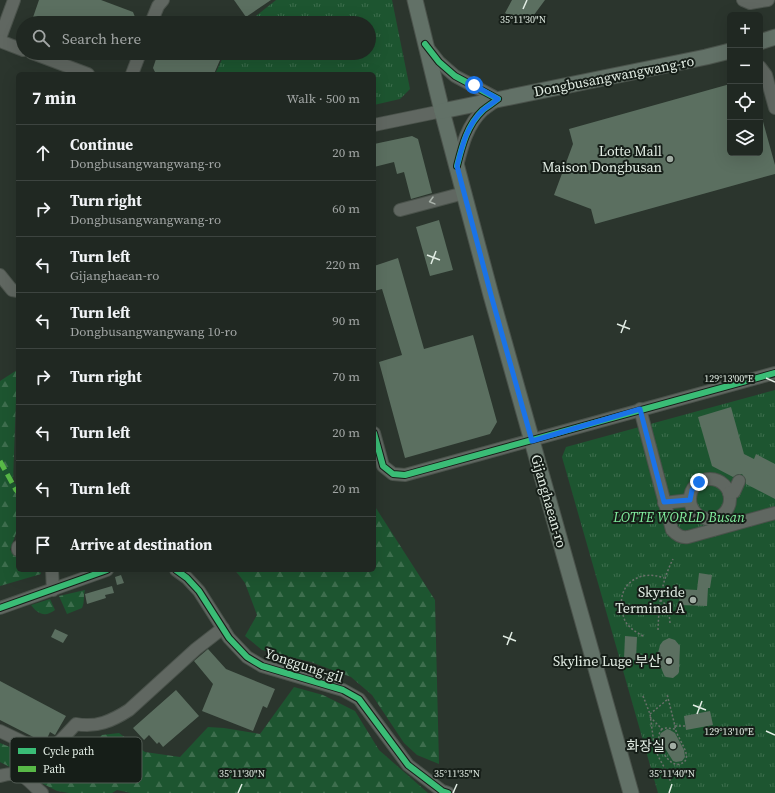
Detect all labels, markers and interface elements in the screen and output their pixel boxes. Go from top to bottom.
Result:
map controls [727,12,763,156]
button: + [727,12,763,48]
text: 35°11'30"N [500,13,546,26]
search box [16,16,376,60]
icon: search [30,27,52,49]
text: Search here [62,28,141,49]
button: − [727,48,763,84]
street label: Dongbusangwangwang-ro [532,51,696,101]
route start [465,76,483,94]
button: locate [727,84,763,120]
text: 7 min [32,86,76,110]
text: Walk · 500 m [287,90,360,107]
button: layers [727,120,763,156]
text: Continue [70,134,133,155]
place label: Lotte Mall Maison Dongbusan [542,141,663,177]
icon: ahead [32,142,54,164]
text: 20 m [332,144,360,161]
marker: Lotte Mall Maison Dongbusan [665,154,675,164]
text: Dongbusangwangwang-ro [70,155,221,172]
text: Turn right [70,190,142,211]
one-way arrow [429,197,435,205]
icon: right [32,198,54,220]
text: 60 m [332,200,360,217]
text: Dongbusangwangwang-ro [70,211,221,228]
text: Turn left [70,246,130,267]
icon: left [32,254,54,276]
text: 220 m [326,256,360,273]
text: Gijanghaean-ro [70,267,159,284]
text: Turn left [70,302,130,323]
icon: left [32,310,54,332]
text: 90 m [332,312,360,329]
text: Dongbusangwangwang 10-ro [70,323,237,340]
icon: right [32,366,54,388]
text: Turn right [70,366,142,387]
text: 70 m [332,368,360,385]
text: 129°13'00"E [704,372,754,385]
icon: left [32,422,54,444]
text: Turn left [70,422,130,443]
text: 20 m [332,424,360,441]
street label: Gijanghaean-ro [526,452,572,550]
route end [690,473,708,491]
icon: left [32,478,54,500]
text: Turn left [70,478,130,499]
text: 20 m [332,480,360,497]
park label: LOTTE WORLD Busan [612,507,745,527]
icon: arrive [32,534,54,556]
text: Arrive at destination [70,534,212,555]
place label: Skyride Terminal A [615,582,686,618]
marker: Skyride Terminal A [688,595,698,605]
street label: Yonggung-gil [262,643,346,687]
place label: Skyline Luge 부산 [553,651,661,671]
marker: Skyline Luge 부산 [664,656,674,666]
text: 129°13'10"E [704,725,754,738]
place label: 화장실 [626,736,665,756]
legend [10,737,142,783]
marker: 화장실 [668,741,678,751]
text: Cycle path [43,744,95,759]
text: Path [43,762,66,777]
text: 35°11'30"N [219,767,265,780]
text: 35°11'35"N [434,767,480,780]
text: 35°11'40"N [649,767,695,780]

